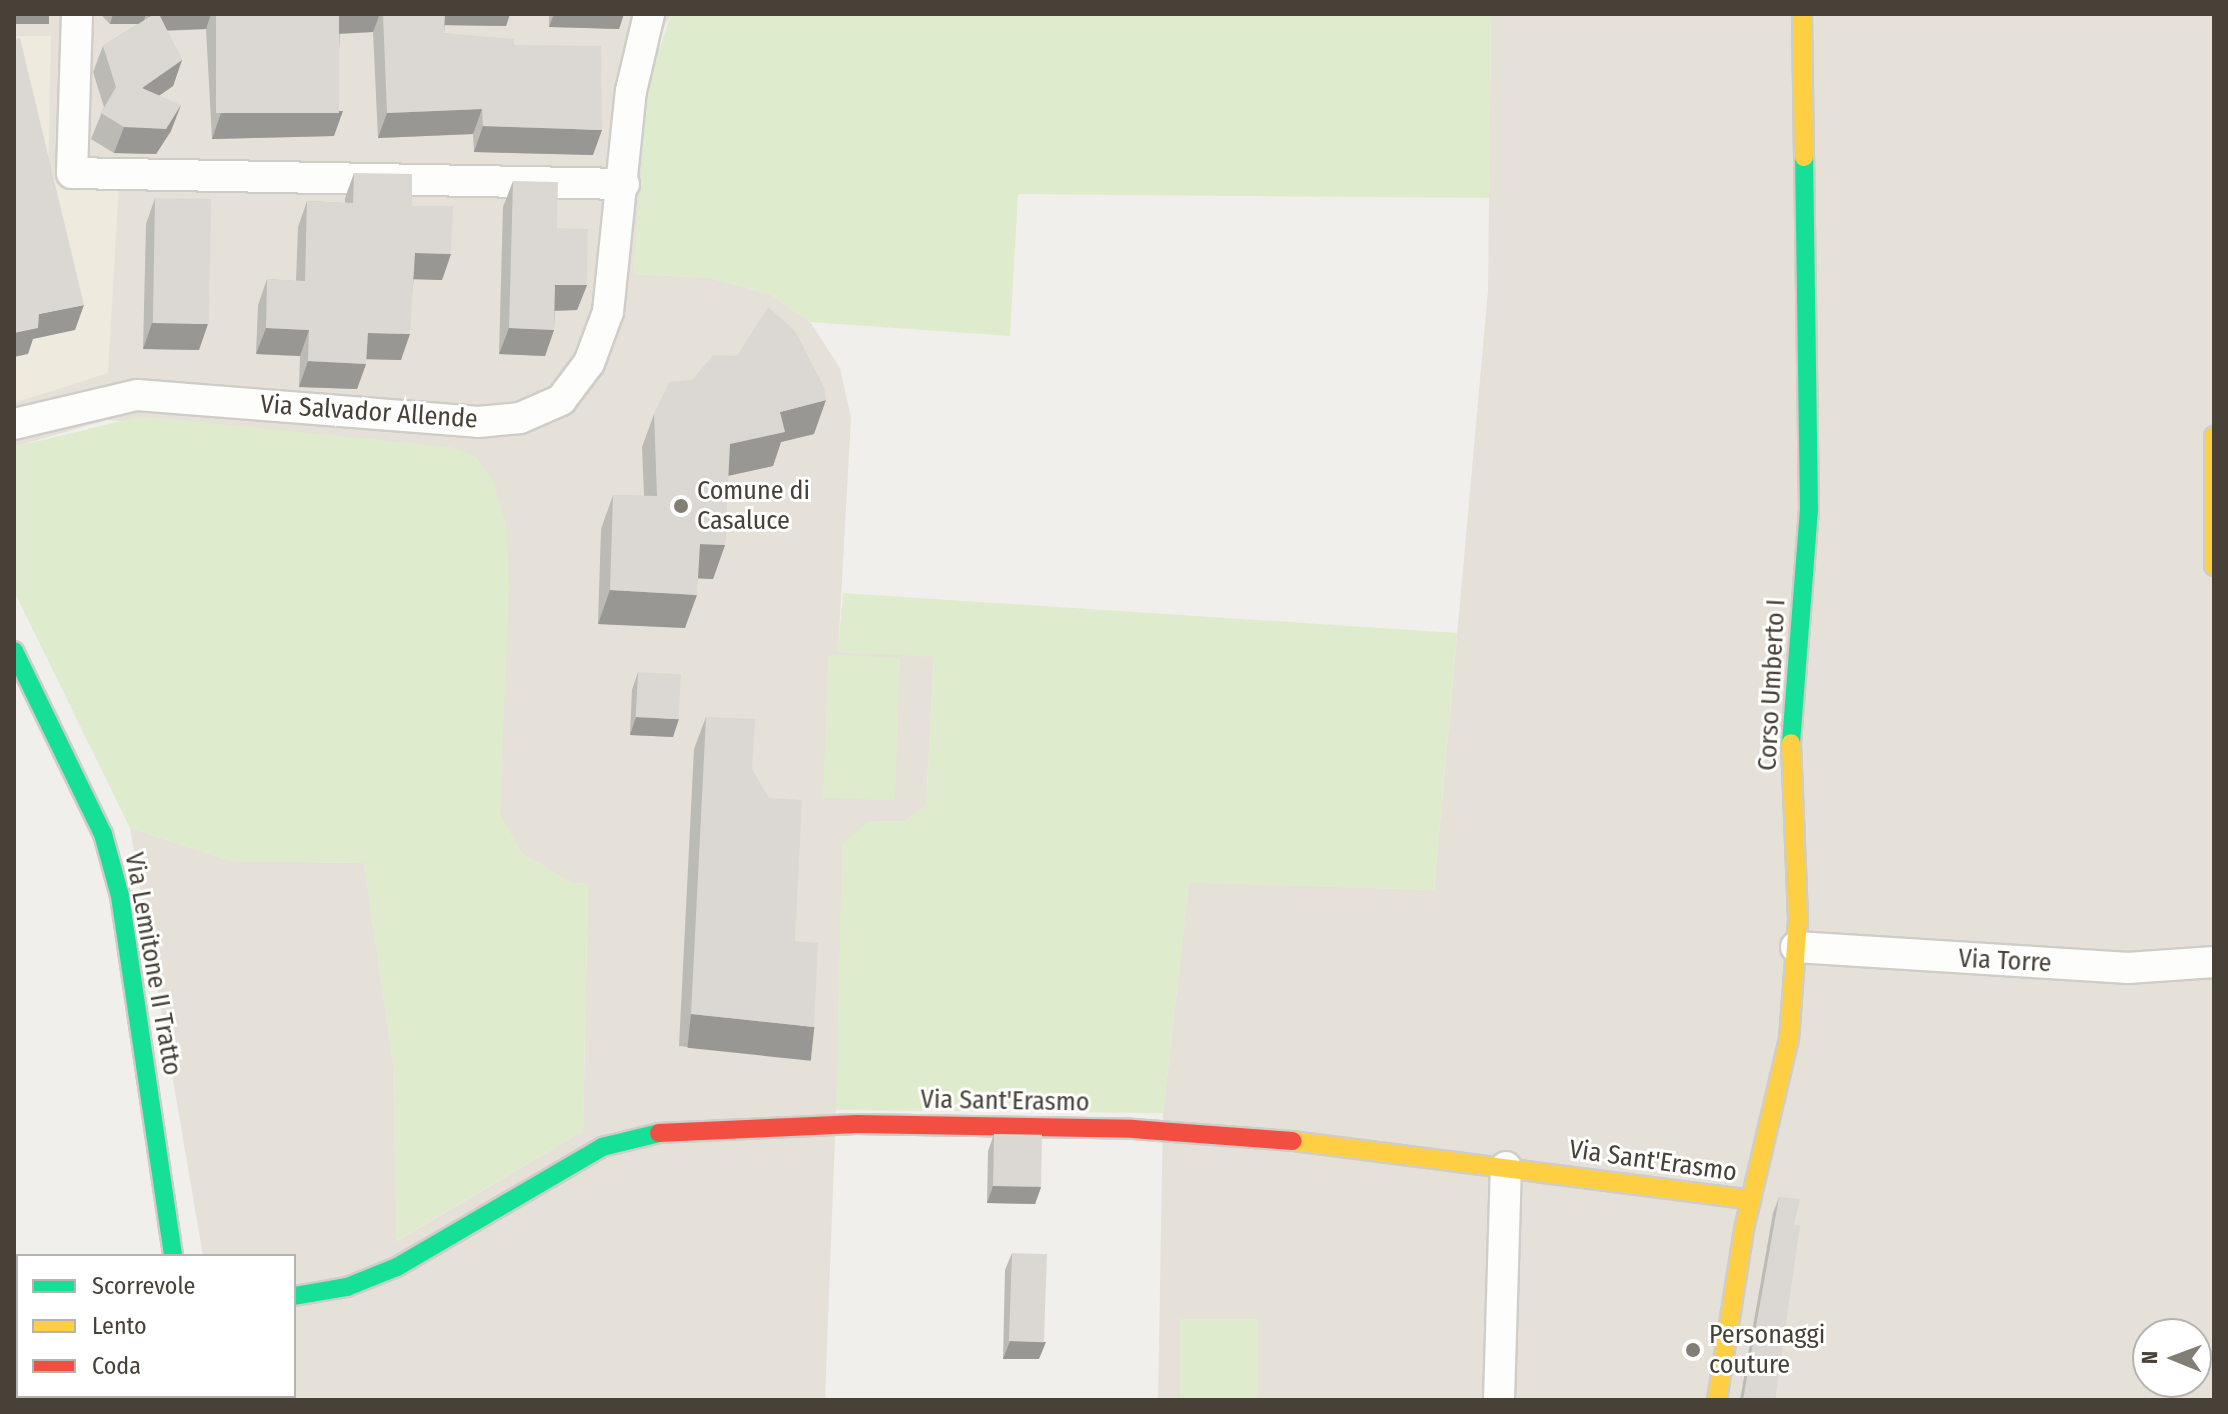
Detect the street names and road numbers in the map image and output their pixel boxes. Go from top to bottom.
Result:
street label: Via Salvador Allende [259,389,479,435]
street label: Corso Umberto I [1752,598,1792,772]
street label: Via Lemitone II Tratto [118,850,188,1078]
street label: Via Torre [1958,943,2052,979]
street label: Via Sant'Erasmo [920,1084,1090,1118]
street label: Via Sant'Erasmo [1567,1134,1739,1188]

